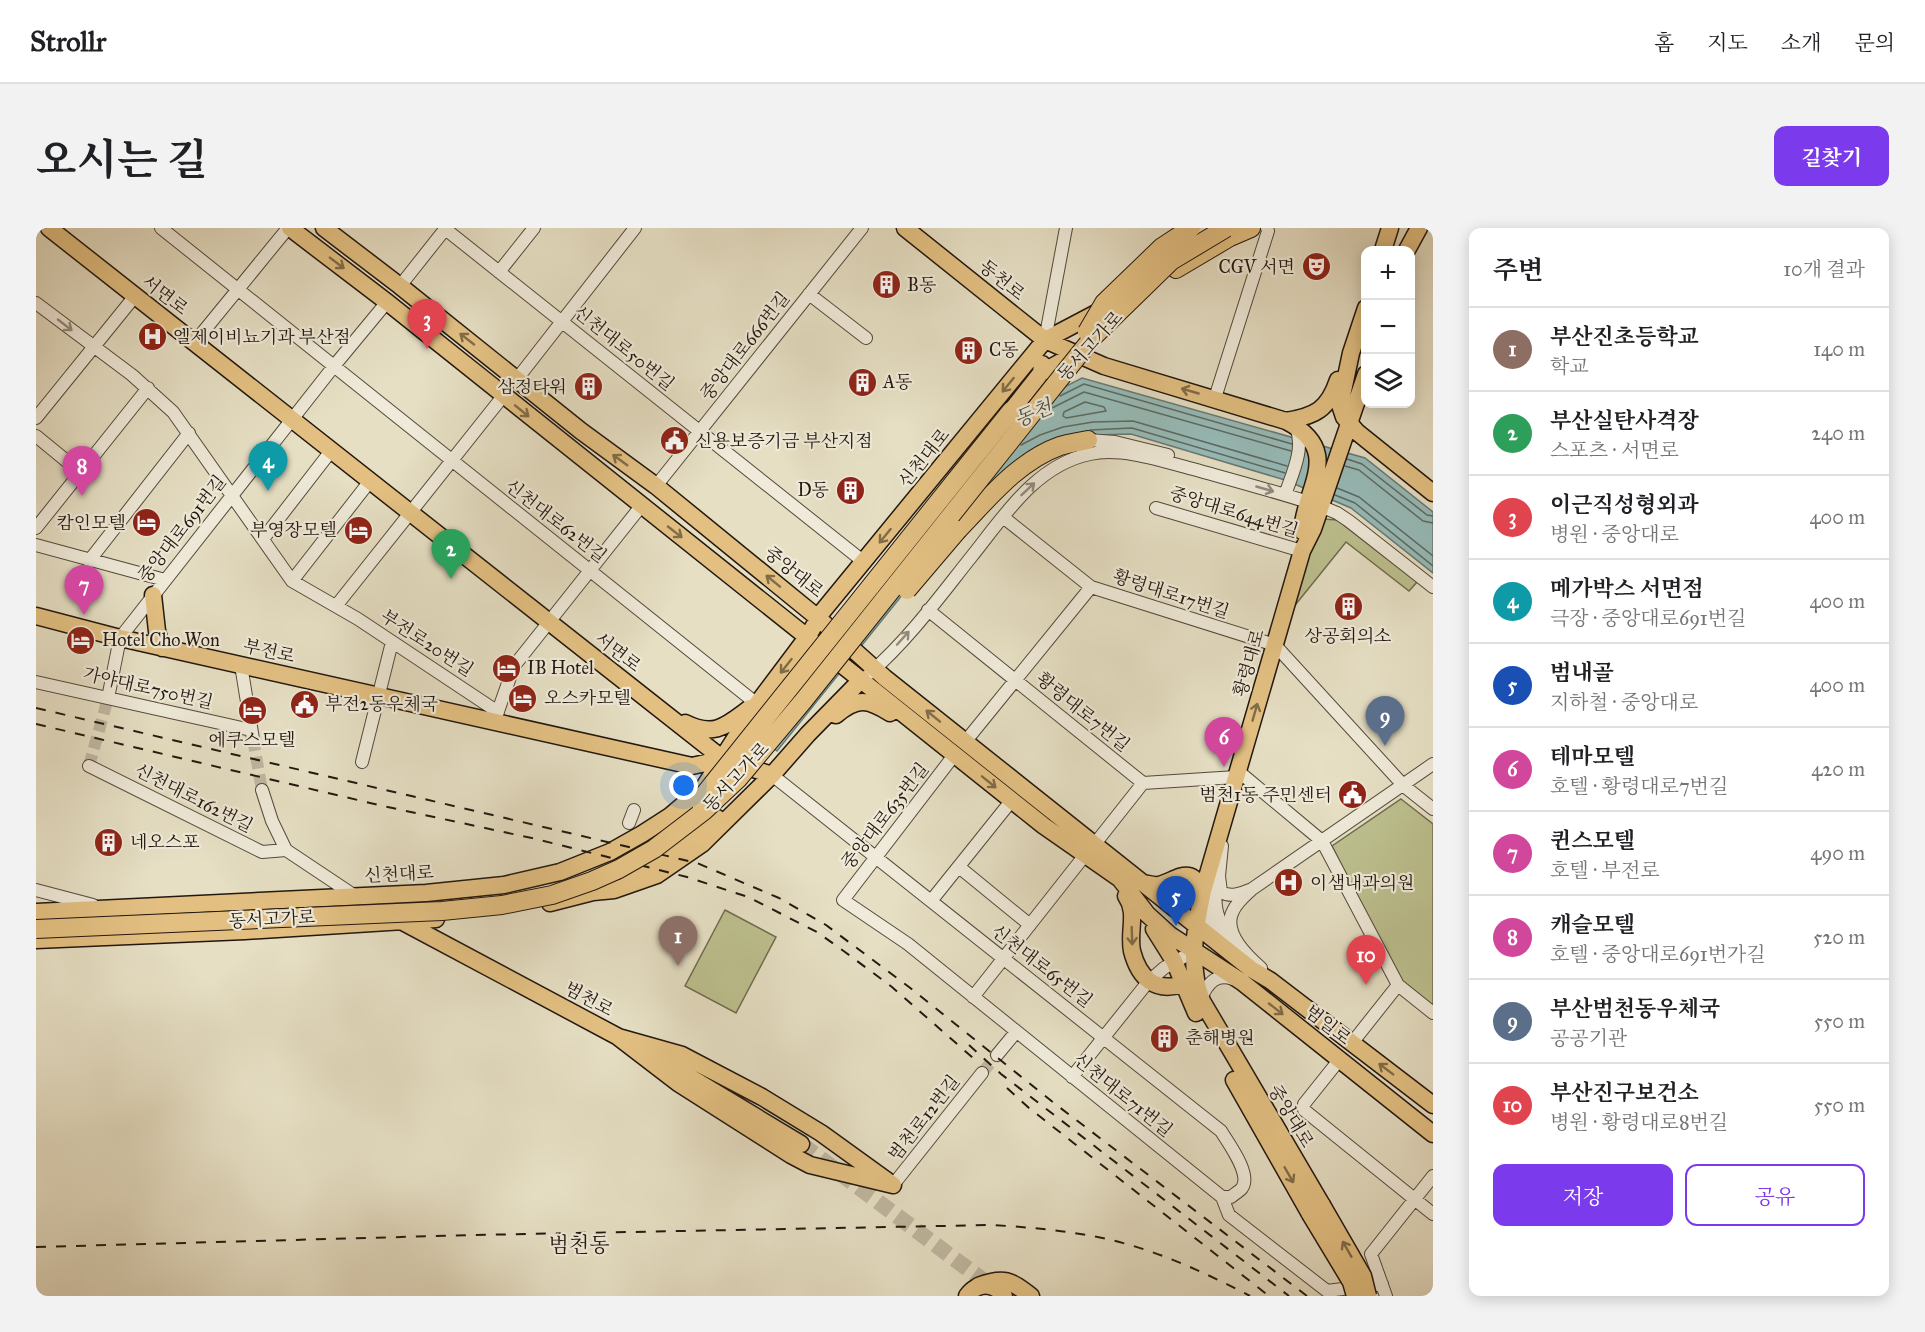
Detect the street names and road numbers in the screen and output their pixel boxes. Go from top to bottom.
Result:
street label: 동천로 [975,255,1029,305]
street label: 서면로 [138,270,192,320]
street label: 중앙대로666번길 [696,287,794,405]
street label: 신천대로50번길 [569,301,679,395]
street label: 동서고가로 [1053,306,1127,386]
street label: 신천대로 [894,424,954,492]
street label: 중앙대로691번길 [133,471,231,587]
street label: 신천대로62번길 [501,475,611,567]
street label: 중앙대로644번길 [1167,482,1301,542]
street label: 중앙대로 [760,542,828,602]
street label: 황령대로17번길 [1110,565,1232,623]
street label: 부전로20번길 [376,605,478,681]
street label: 서면로 [591,627,645,677]
street label: 황령대로 [1229,627,1269,699]
street label: 부전로 [241,634,297,668]
street label: 가야대로750번길 [81,662,215,714]
street label: 황령대로7번길 [1032,668,1134,756]
street label: 동서고가로 [698,738,774,816]
street label: 중앙대로635번길 [837,758,933,874]
street label: 신천대로162번길 [131,759,257,837]
street label: 신천대로 [364,861,434,887]
street label: 동서고가로 [228,906,316,932]
street label: 신천대로65번길 [987,920,1097,1012]
street label: 범천로 [561,977,617,1021]
street label: 범일로 [1301,1000,1355,1050]
street label: 신천대로71번길 [1069,1048,1177,1142]
street label: 범천로12번길 [884,1071,964,1165]
street label: 중앙대로 [1264,1081,1318,1151]

